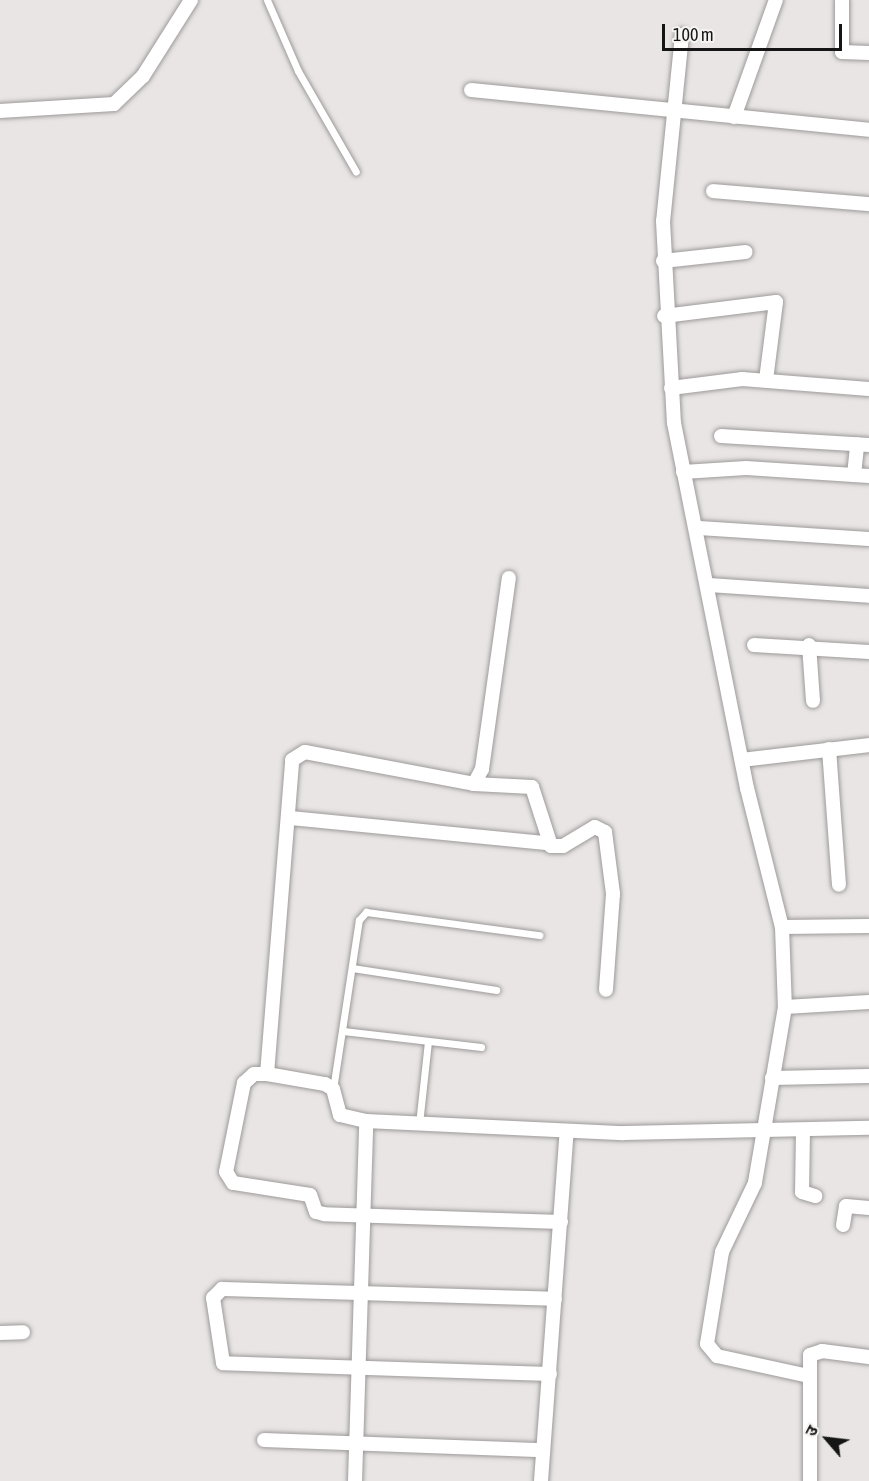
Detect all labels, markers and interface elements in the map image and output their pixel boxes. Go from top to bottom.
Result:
scale bar [665,12,845,50]
text: 100 m [673,24,714,45]
north arrow [797,1409,857,1469]
text: उ [801,1422,821,1439]

